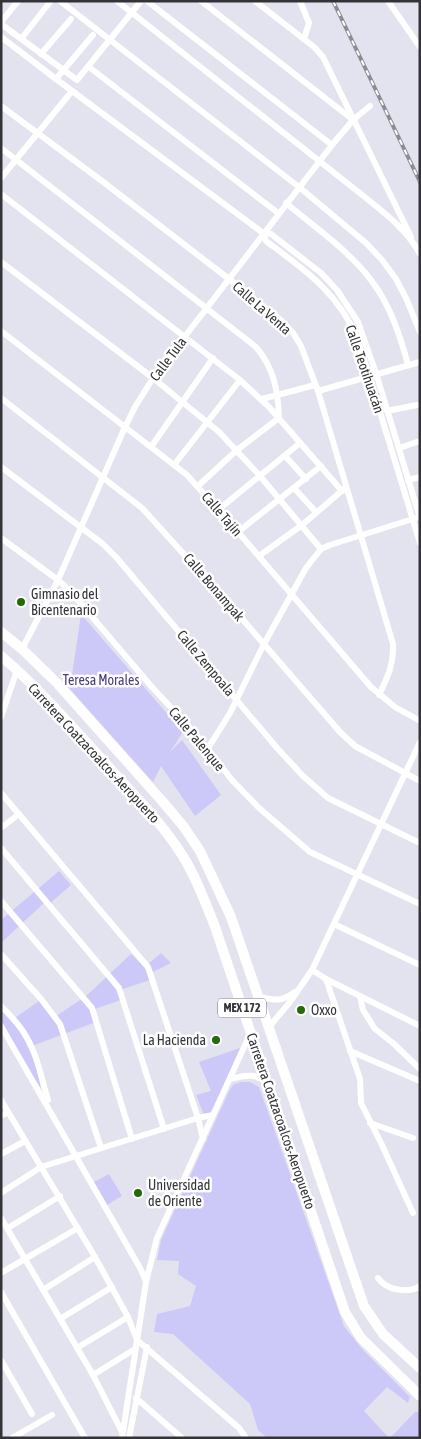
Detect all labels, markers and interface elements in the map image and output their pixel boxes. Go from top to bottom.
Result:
street label: Calle La Venta [229,278,295,338]
street label: Calle Teotihuacán [342,323,388,415]
street label: Calle Tula [146,334,190,384]
street label: Calle Tajín [198,489,246,539]
street label: Calle Bonampak [180,550,248,624]
place label: Gimnasio del Bicentenario [31,586,99,618]
marker: Gimnasio del Bicentenario [15,596,27,608]
street label: Calle Zempoala [174,627,238,699]
park label: Teresa Morales [63,672,139,688]
street label: Carretera Coatzacoalcos-Aeropuerto [25,680,163,826]
street label: Calle Palenque [166,704,228,774]
road number: MEX 172 [218,998,266,1018]
place label: Oxxo [311,1002,337,1018]
marker: Oxxo [295,1004,307,1016]
street label: Carretera Coatzacoalcos-Aeropuerto [243,1031,319,1211]
place label: La Hacienda [143,1032,206,1048]
marker: La Hacienda [210,1034,222,1046]
place label: Universidad de Oriente [148,1177,210,1209]
marker: Universidad de Oriente [132,1187,144,1199]

